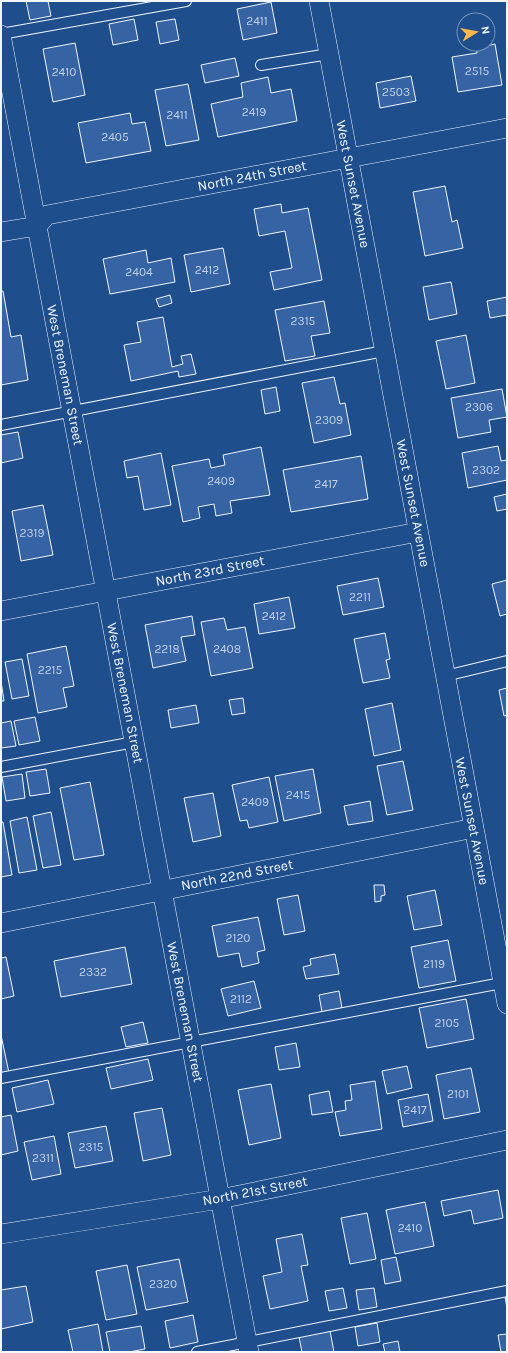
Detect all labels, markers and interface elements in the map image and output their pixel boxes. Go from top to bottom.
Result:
north arrow [456,12,496,52]
house number: 2411 [246,14,268,28]
text: N [478,25,492,35]
house number: 2515 [465,64,489,78]
house number: 2410 [52,65,76,79]
house number: 2503 [382,85,410,99]
house number: 2419 [242,105,266,119]
house number: 2411 [166,108,188,122]
street label: West Sunset Avenue [332,119,374,249]
house number: 2405 [101,130,129,144]
street label: North 24th Street [196,157,308,195]
house number: 2412 [195,263,219,277]
house number: 2404 [125,265,153,279]
street label: West Breneman Street [43,303,87,447]
house number: 2315 [291,314,316,328]
house number: 2306 [465,400,493,414]
house number: 2309 [315,413,343,427]
street label: West Sunset Avenue [392,438,434,568]
house number: 2302 [472,463,500,477]
house number: 2409 [207,474,235,488]
house number: 2417 [314,477,338,491]
house number: 2319 [20,526,45,540]
street label: North 23rd Street [154,552,266,590]
house number: 2211 [349,590,371,604]
house number: 2412 [262,609,286,623]
street label: West Breneman Street [103,621,147,765]
house number: 2218 [154,642,180,656]
house number: 2408 [213,642,241,656]
house number: 2215 [38,663,63,677]
street label: West Sunset Avenue [451,756,493,886]
house number: 2415 [286,788,310,802]
house number: 2409 [241,795,269,809]
street label: North 22nd Street [179,856,295,894]
house number: 2120 [226,931,251,945]
street label: West Breneman Street [163,940,207,1084]
house number: 2119 [423,957,445,971]
house number: 2332 [79,965,107,979]
house number: 2112 [230,992,252,1006]
house number: 2105 [435,1016,460,1030]
house number: 2101 [447,1087,469,1101]
house number: 2417 [403,1103,427,1117]
house number: 2315 [79,1140,104,1154]
house number: 2311 [32,1151,54,1165]
street label: North 21st Street [201,1173,309,1209]
house number: 2410 [398,1221,422,1235]
house number: 2320 [149,1277,177,1291]

